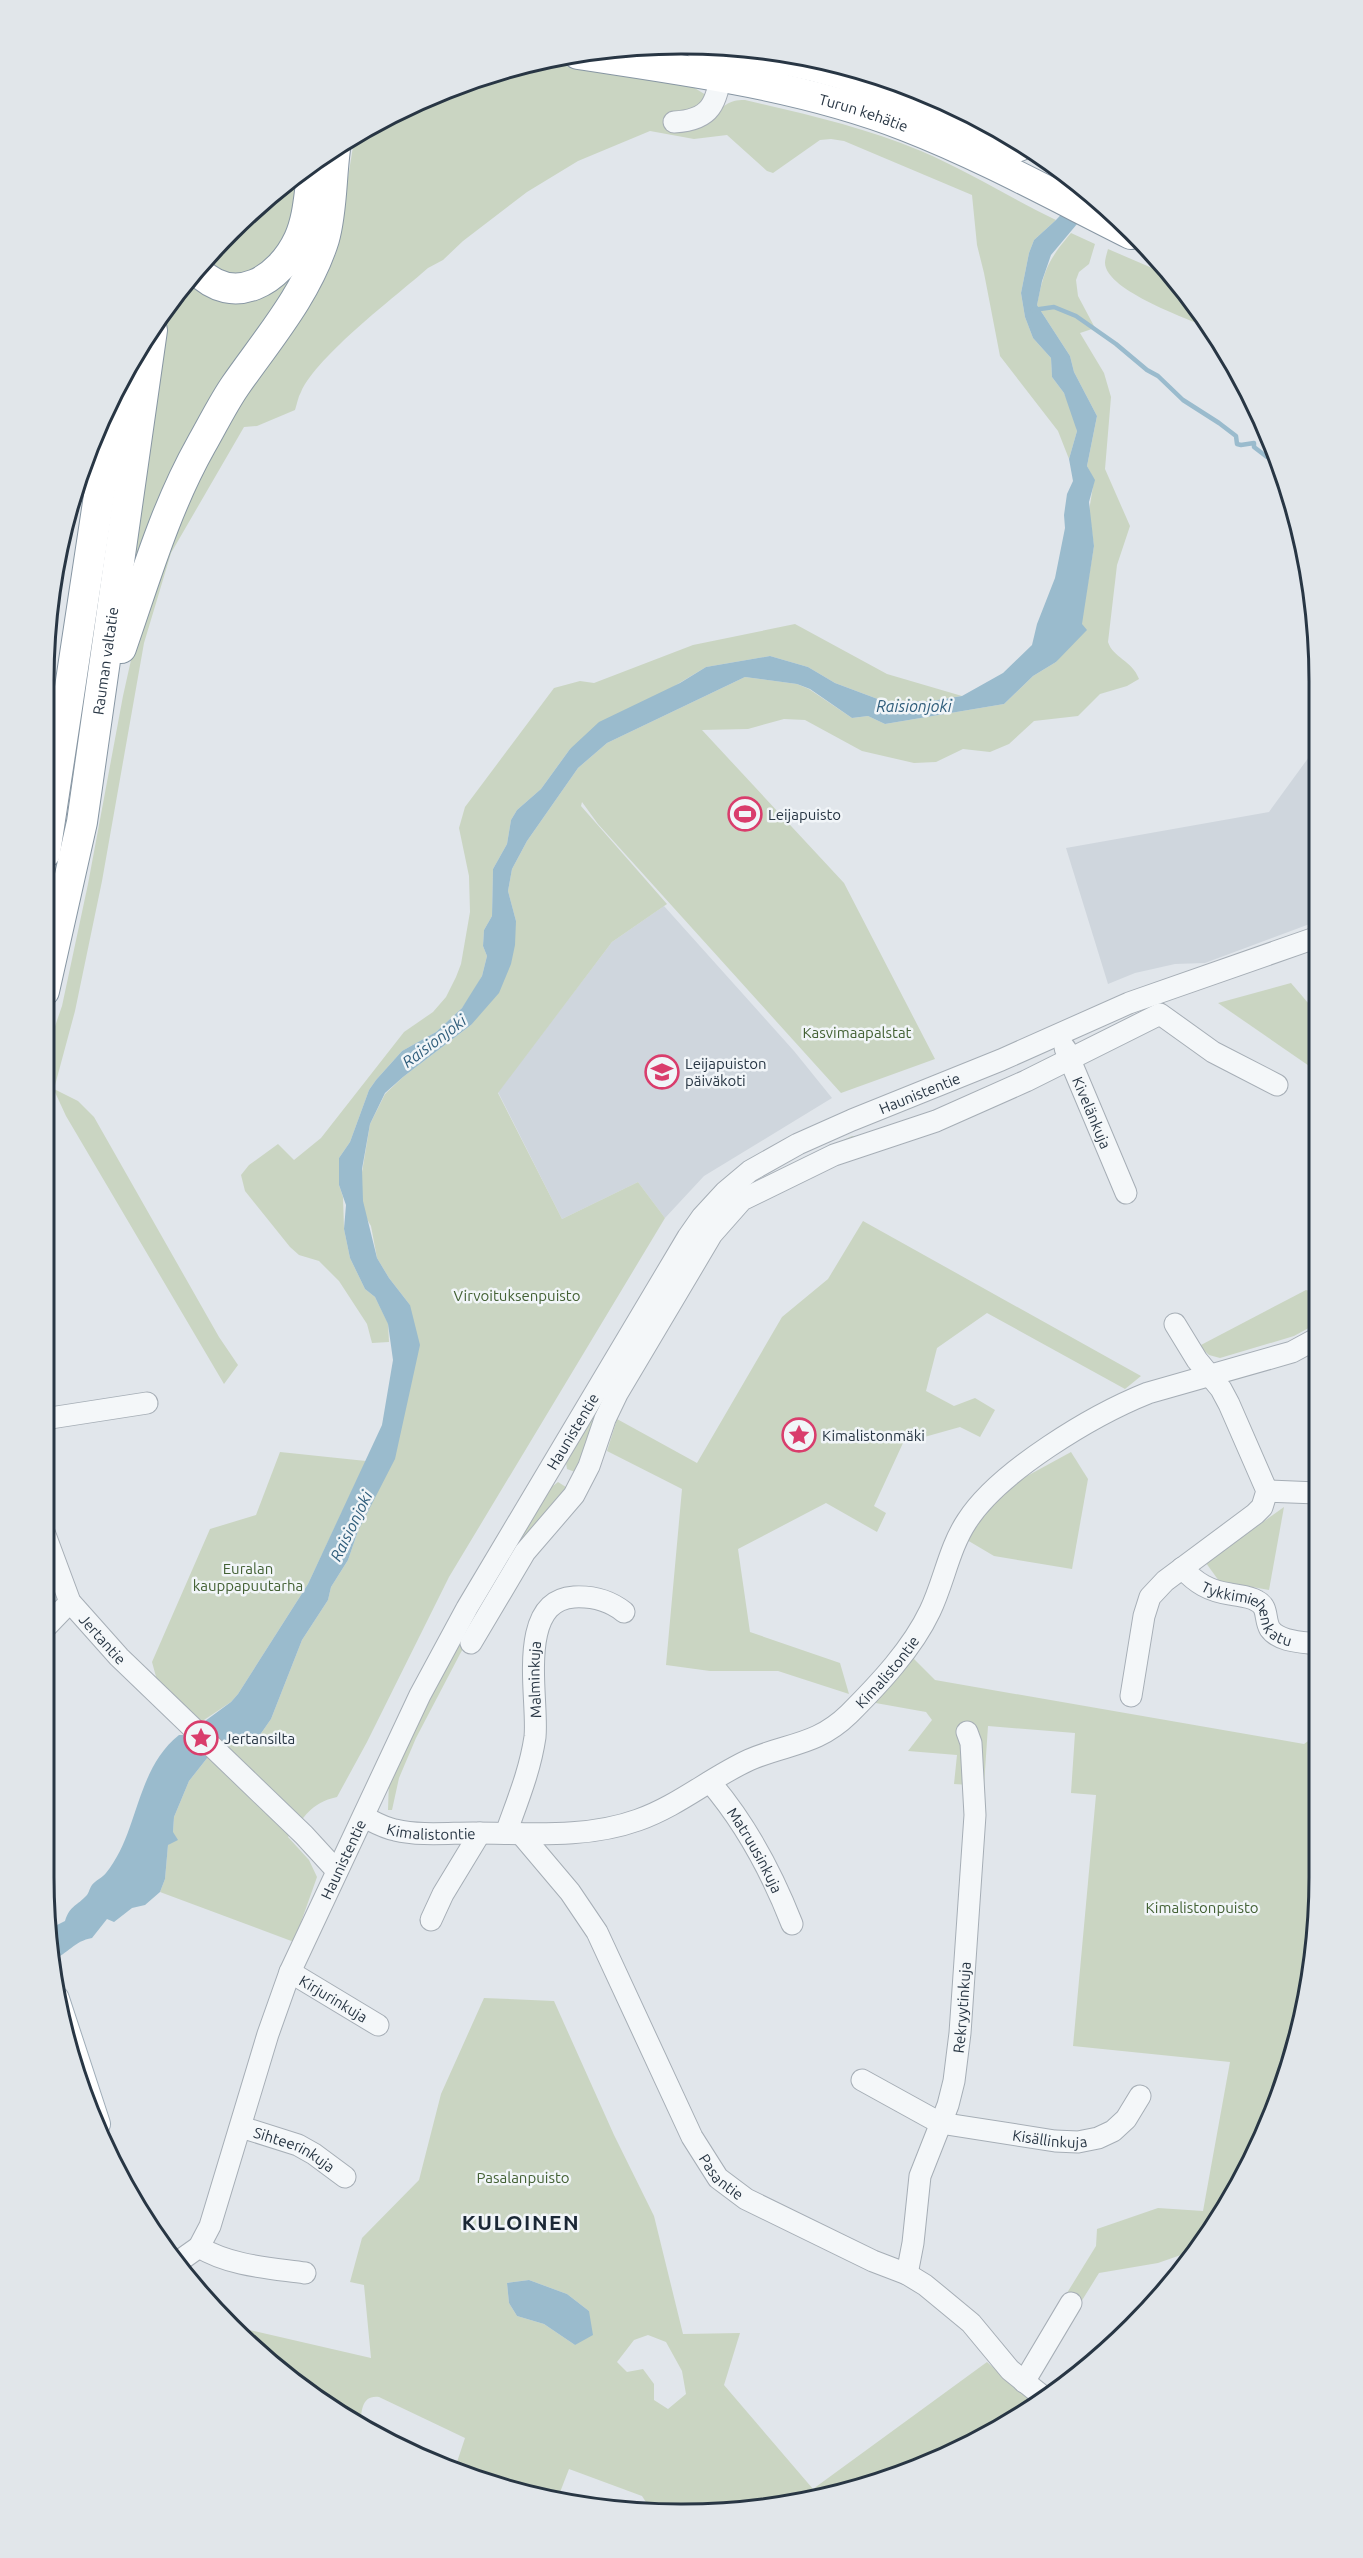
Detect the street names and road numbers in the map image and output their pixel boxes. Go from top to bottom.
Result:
street label: Turun kehätie [817,90,911,135]
street label: Rauman valtatie [89,606,121,716]
street label: Haunistentie [876,1069,962,1117]
street label: Kivelänkuja [1069,1074,1115,1151]
street label: Haunistentie [543,1390,602,1473]
street label: Tykkimiehenkatu [1199,1578,1294,1649]
street label: Jertantie [76,1610,129,1668]
street label: Kimalistontie [852,1632,922,1711]
street label: Malminkuja [525,1640,544,1719]
street label: Matruusinkuja [724,1804,786,1895]
street label: Haunistentie [317,1817,369,1902]
street label: Kimalistontie [385,1820,476,1842]
street label: Rekryytinkuja [949,1961,973,2054]
street label: Kirjurinkuja [297,1971,371,2025]
street label: Sihteerinkuja [252,2123,338,2175]
street label: Kisällinkuja [1011,2126,1088,2151]
street label: Pasantie [696,2150,747,2203]

